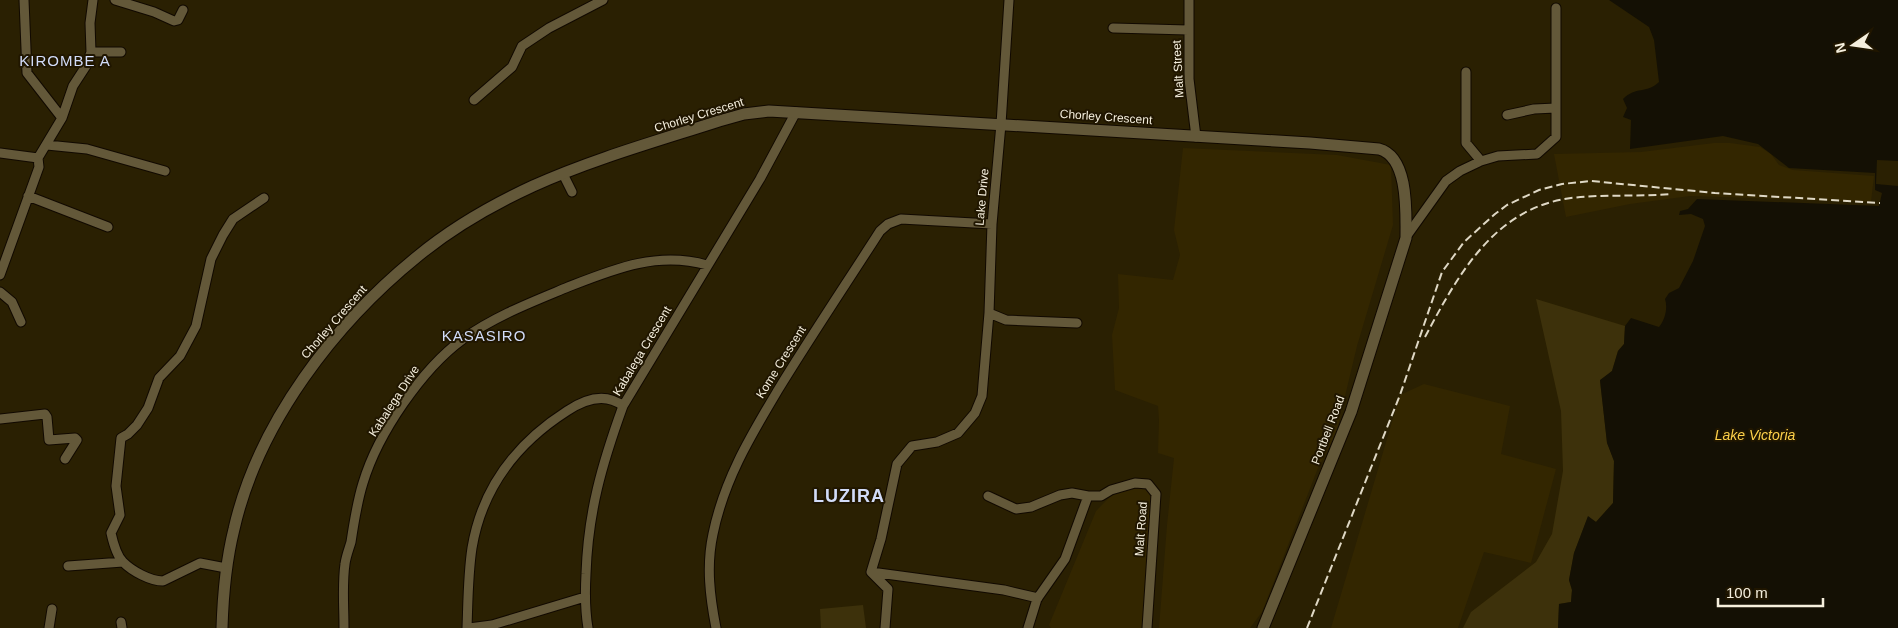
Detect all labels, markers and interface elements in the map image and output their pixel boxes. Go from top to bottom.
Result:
north arrow [1828,20,1878,70]
street label: Malt Street [1169,39,1187,98]
text: N [1831,41,1849,55]
district label: KIROMBE A [19,52,111,69]
street label: Chorley Crescent [653,95,746,135]
street label: Chorley Crescent [1059,107,1153,127]
street label: Lake Drive [973,167,992,226]
street label: Chorley Crescent [298,282,370,362]
street label: Kabalega Crescent [610,303,675,398]
street label: Kome Crescent [753,323,809,401]
district label: KASASIRO [442,327,526,344]
street label: Kabalega Drive [366,363,422,439]
street label: Portbell Road [1308,394,1348,466]
water label: Lake Victoria [1715,427,1796,443]
district label: LUZIRA [813,486,885,506]
street label: Malt Road [1132,501,1150,557]
scale bar [1718,576,1823,608]
text: 100 m [1726,584,1768,601]

